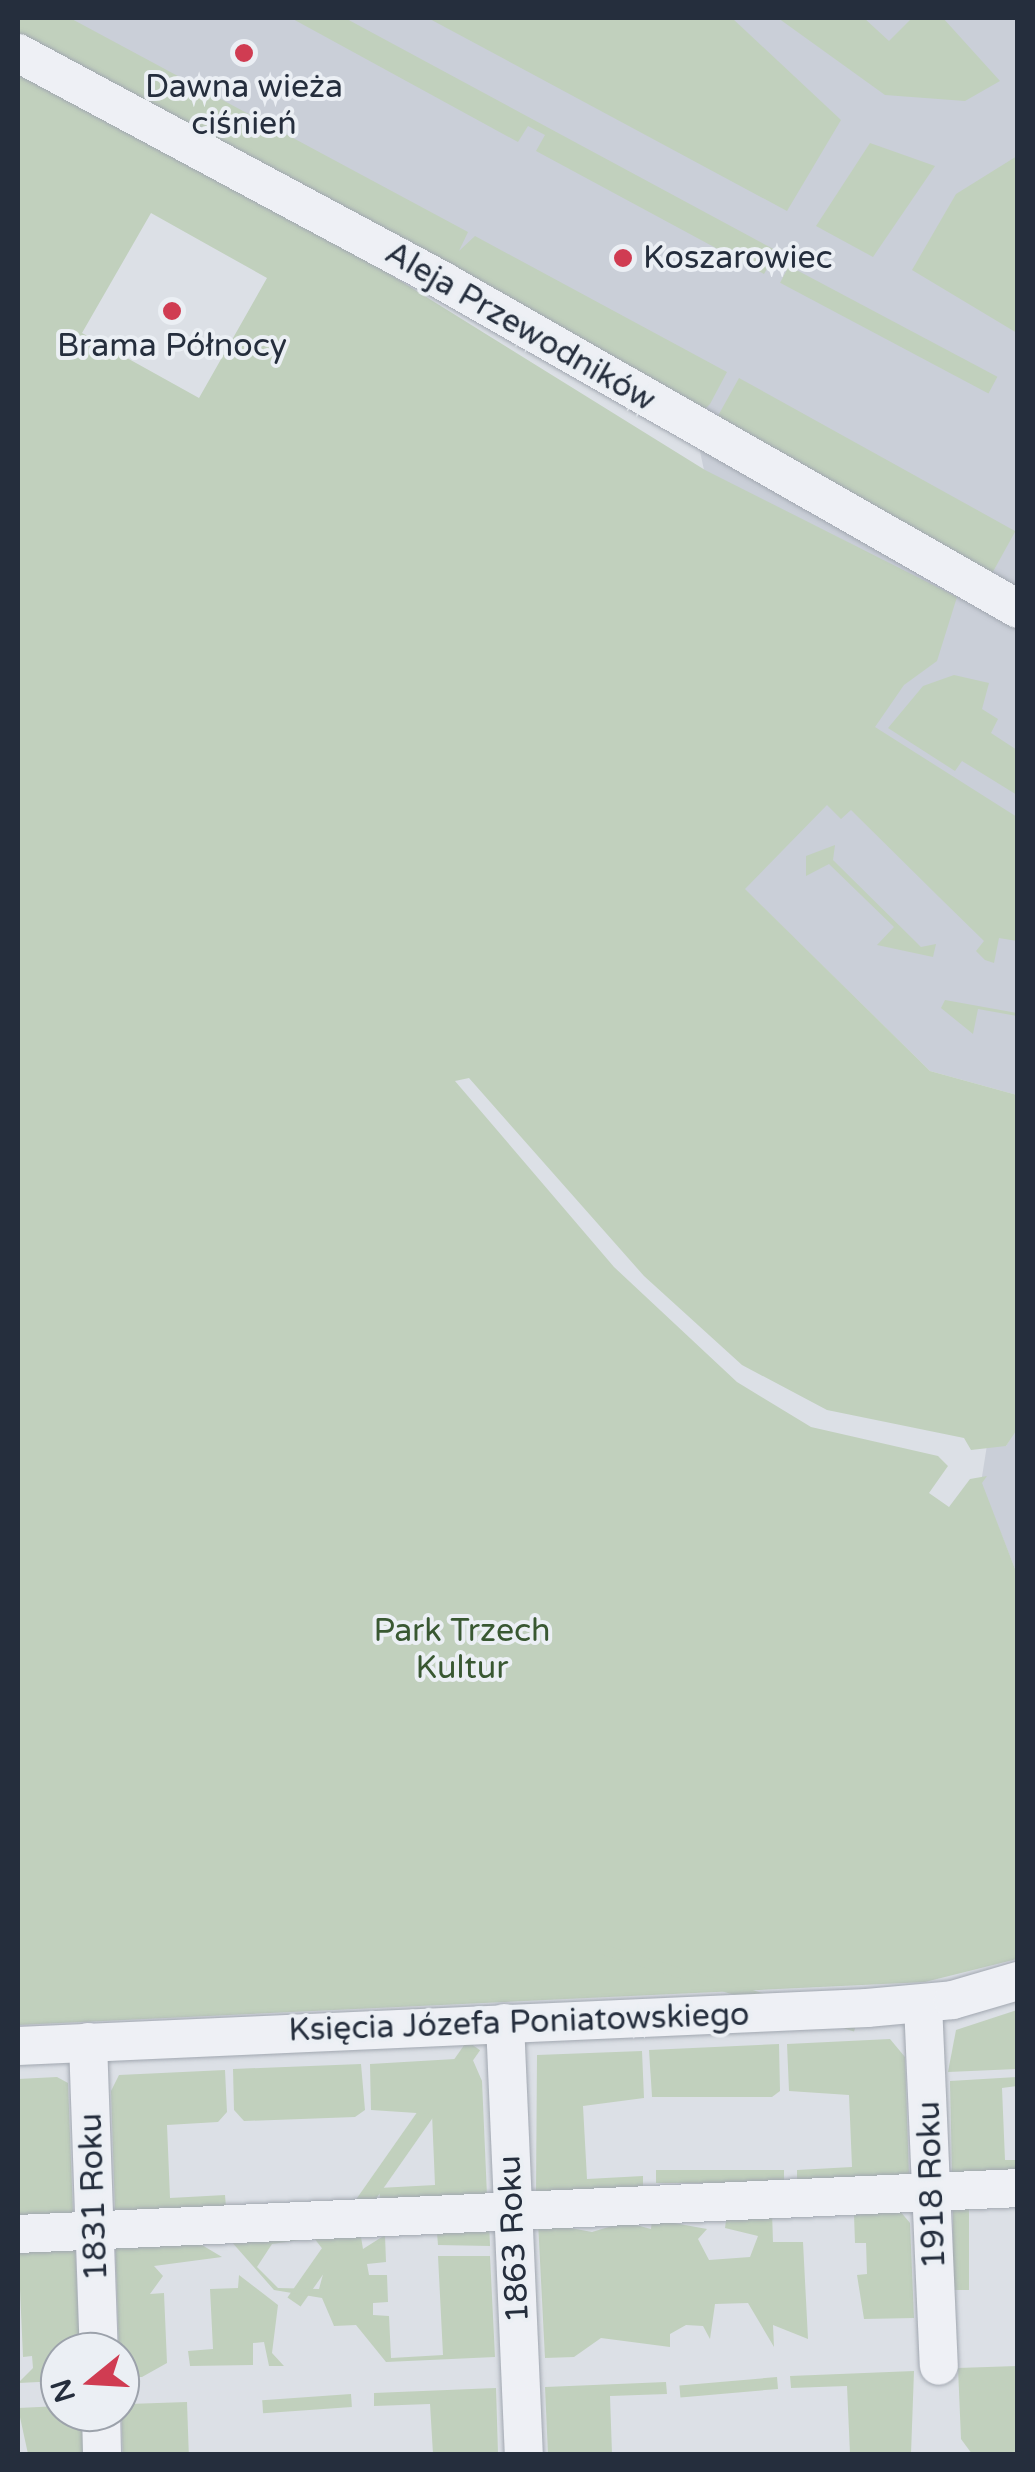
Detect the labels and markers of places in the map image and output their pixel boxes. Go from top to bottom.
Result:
marker: Dawna wieża ciśnień [233,42,255,64]
place label: Dawna wieża ciśnień [145,69,343,144]
place label: Koszarowiec [643,239,833,277]
marker: Koszarowiec [612,247,634,269]
marker: Brama Północy [161,300,183,322]
place label: Brama Północy [57,327,287,365]

